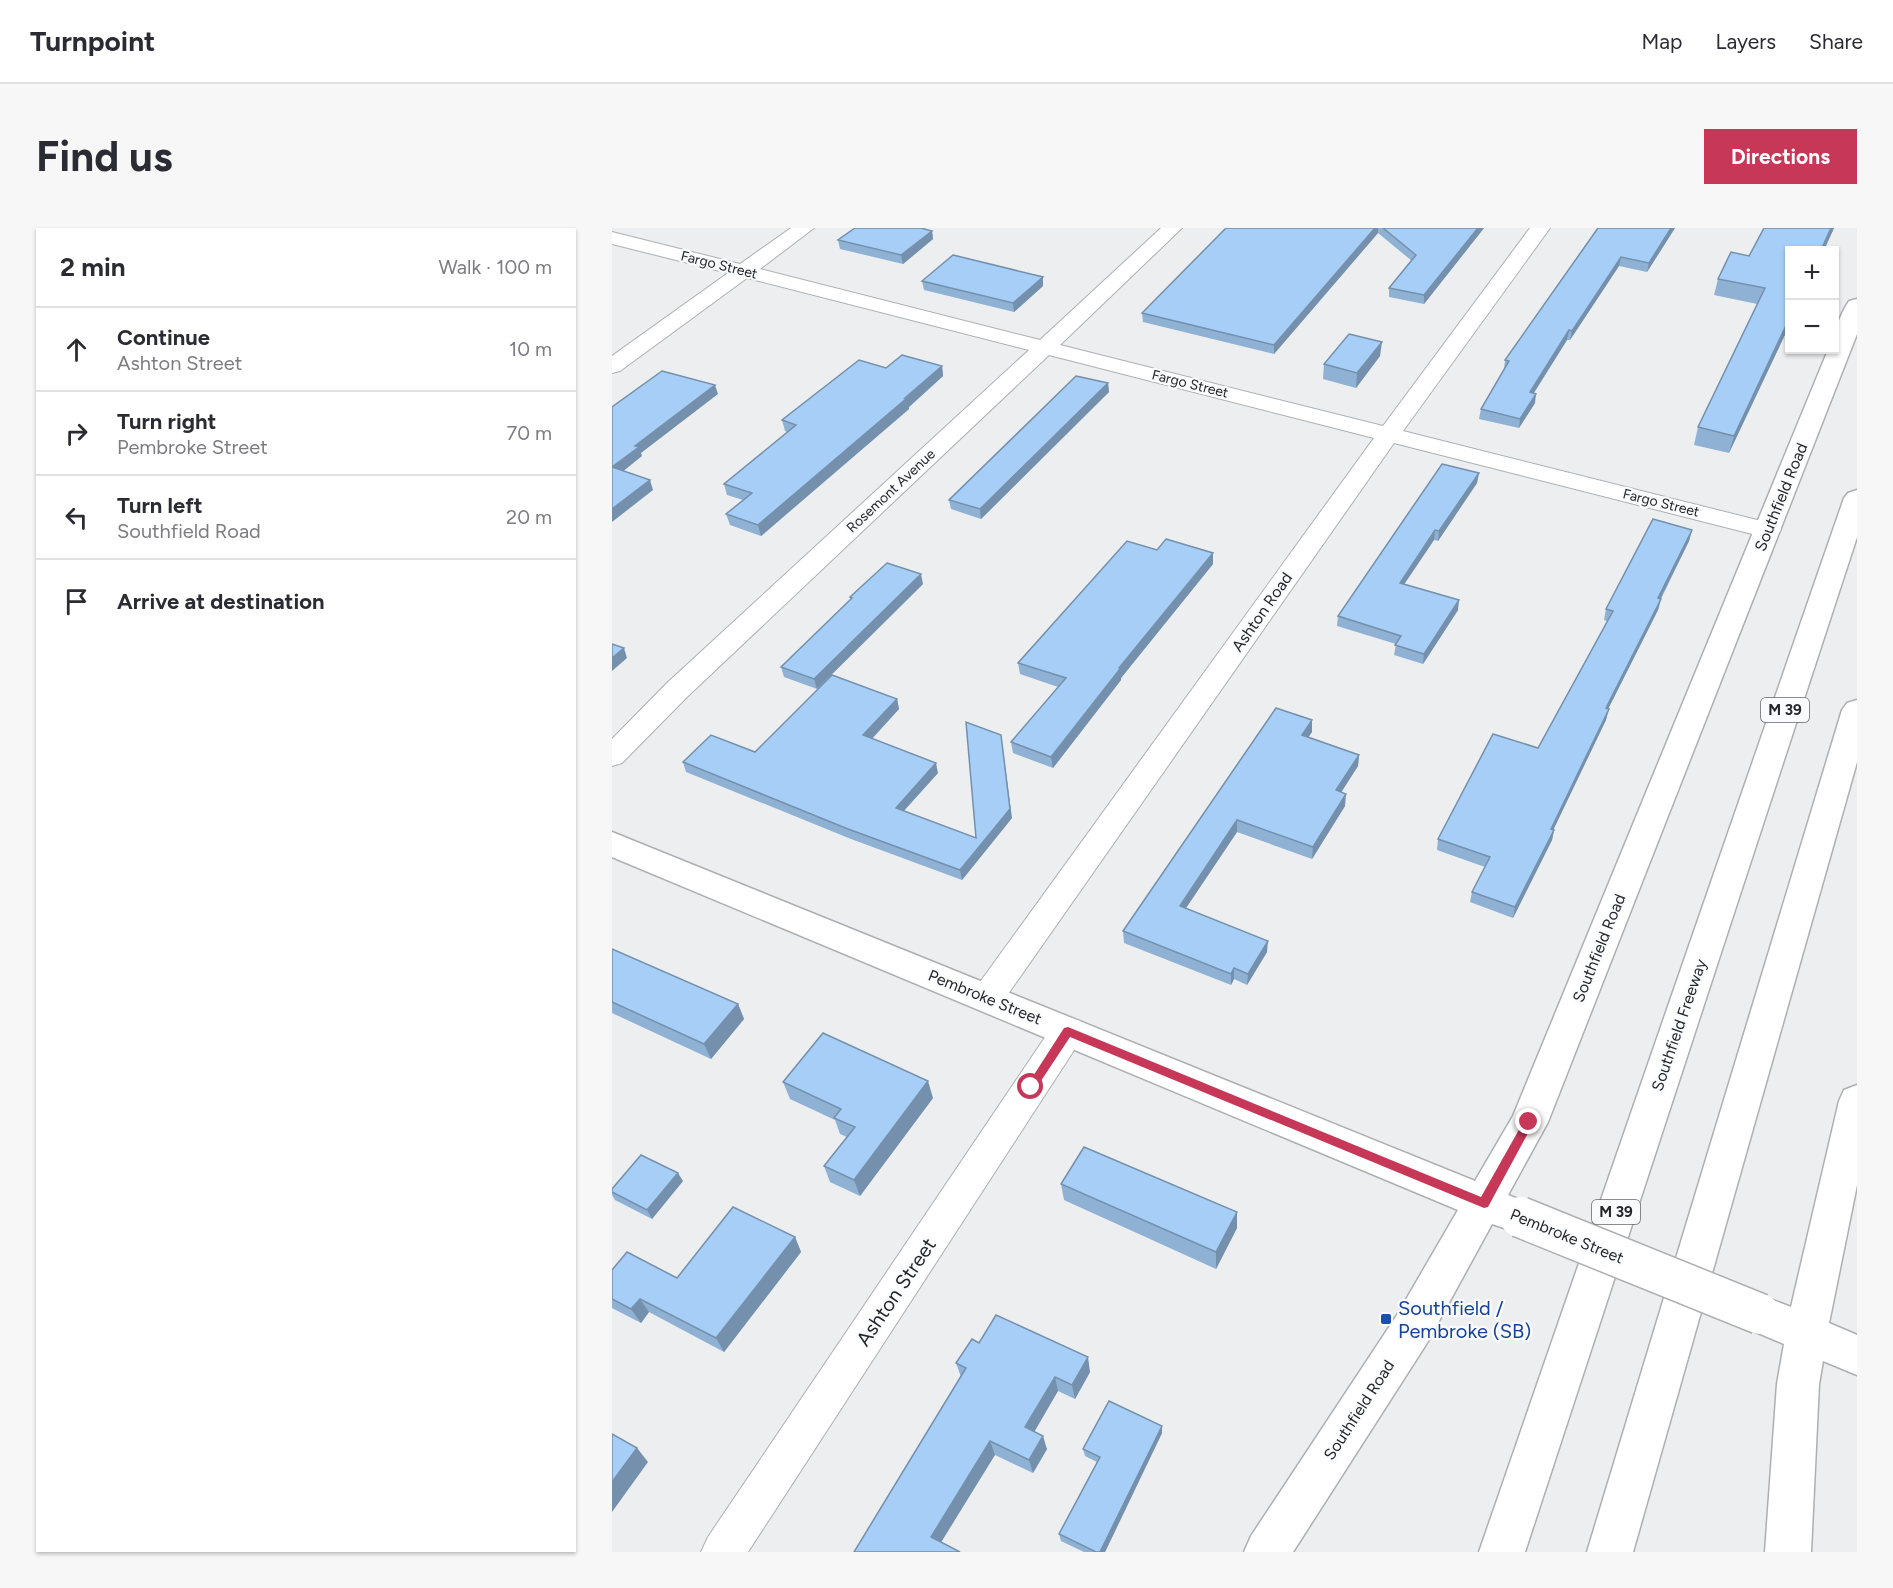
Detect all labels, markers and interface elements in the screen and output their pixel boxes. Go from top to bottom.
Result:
text: Turnpoint [30,24,155,58]
text: Map [1642,29,1682,54]
text: Layers [1715,29,1776,54]
text: Share [1809,29,1863,54]
button: Directions [1704,129,1857,184]
text: Find us [36,131,173,182]
map controls [1785,246,1839,354]
button: + [1785,246,1839,300]
street label: Fargo Street [679,247,759,283]
text: 2 min [60,251,126,283]
text: Walk · 100 m [438,255,552,279]
button: − [1785,300,1839,354]
text: Continue [117,324,210,351]
icon: ahead [60,333,93,366]
text: 10 m [509,337,552,361]
text: Ashton Street [117,351,242,375]
street label: Fargo Street [1150,366,1230,402]
text: Turn right [117,408,216,435]
icon: right [60,417,93,450]
text: 70 m [506,421,552,445]
text: Pembroke Street [117,435,268,459]
street label: Southfield Road [1751,440,1811,554]
street label: Rosemont Avenue [843,445,939,536]
street label: Fargo Street [1621,485,1701,521]
text: Turn left [117,492,203,519]
icon: left [60,501,93,534]
text: 20 m [506,505,552,529]
text: Southfield Road [117,519,261,543]
street label: Ashton Road [1228,569,1296,655]
icon: arrive [60,585,93,618]
text: Arrive at destination [117,588,325,615]
road number: M 39 [1761,698,1809,722]
street label: Southfield Road [1569,891,1629,1005]
street label: Southfield Freeway [1648,956,1711,1093]
street label: Pembroke Street [926,966,1044,1028]
route start [1017,1073,1043,1099]
route end [1515,1108,1541,1134]
road number: M 39 [1592,1200,1640,1224]
street label: Pembroke Street [1508,1205,1626,1267]
street label: Ashton Street [851,1233,941,1351]
place label: Southfield / Pembroke (SB) [1398,1296,1531,1343]
marker: Southfield / Pembroke (SB) [1379,1312,1393,1326]
street label: Southfield Road [1320,1357,1398,1463]

